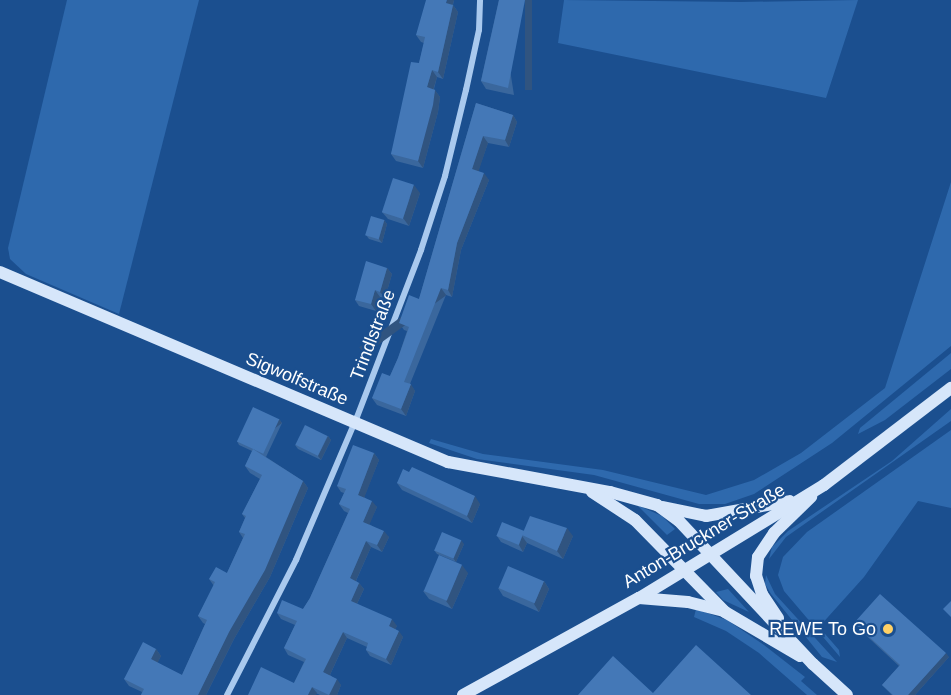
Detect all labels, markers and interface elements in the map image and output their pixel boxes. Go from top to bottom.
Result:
street label: Trindlstraße [346,287,400,383]
street label: Sigwolfstraße [243,348,351,410]
street label: Anton-Bruckner-Straße [619,479,789,593]
place label: REWE To Go [769,618,876,640]
marker: REWE To Go [881,622,895,636]

